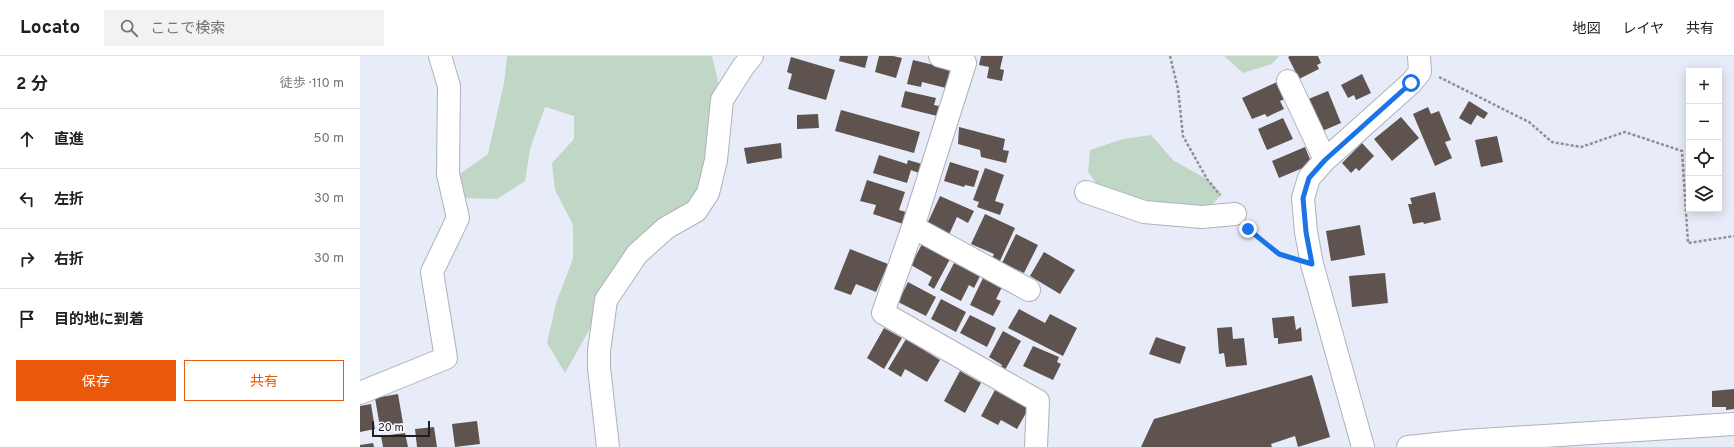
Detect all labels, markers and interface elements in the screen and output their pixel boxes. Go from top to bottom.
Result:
search box [104,10,384,46]
text: Locato [20,16,80,40]
icon: search [118,17,140,39]
text: ここで検索 [150,20,225,39]
text: 地図 [1572,21,1600,38]
text: レイヤ [1622,21,1664,38]
text: 共有 [1686,21,1714,38]
map controls [1686,68,1722,212]
button: + [1686,68,1722,104]
text: 2 分 [16,74,48,96]
route start [1402,74,1420,92]
text: 徒歩 · 110 m [280,76,344,92]
button: − [1686,104,1722,140]
icon: ahead [16,128,38,150]
text: 直進 [54,131,84,150]
text: 50 m [314,131,344,147]
button: locate [1686,140,1722,176]
button: layers [1686,176,1722,212]
icon: left [16,188,38,210]
text: 左折 [54,191,84,210]
text: 30 m [314,191,344,207]
route end [1239,220,1257,238]
icon: right [16,248,38,270]
text: 右折 [54,251,84,270]
text: 30 m [314,251,344,267]
icon: arrive [16,308,38,330]
text: 目的地に到着 [54,311,144,330]
button: 保存 [16,360,176,401]
button: 共有 [184,360,344,401]
scale bar [372,419,430,438]
text: 20 m [378,421,404,435]

